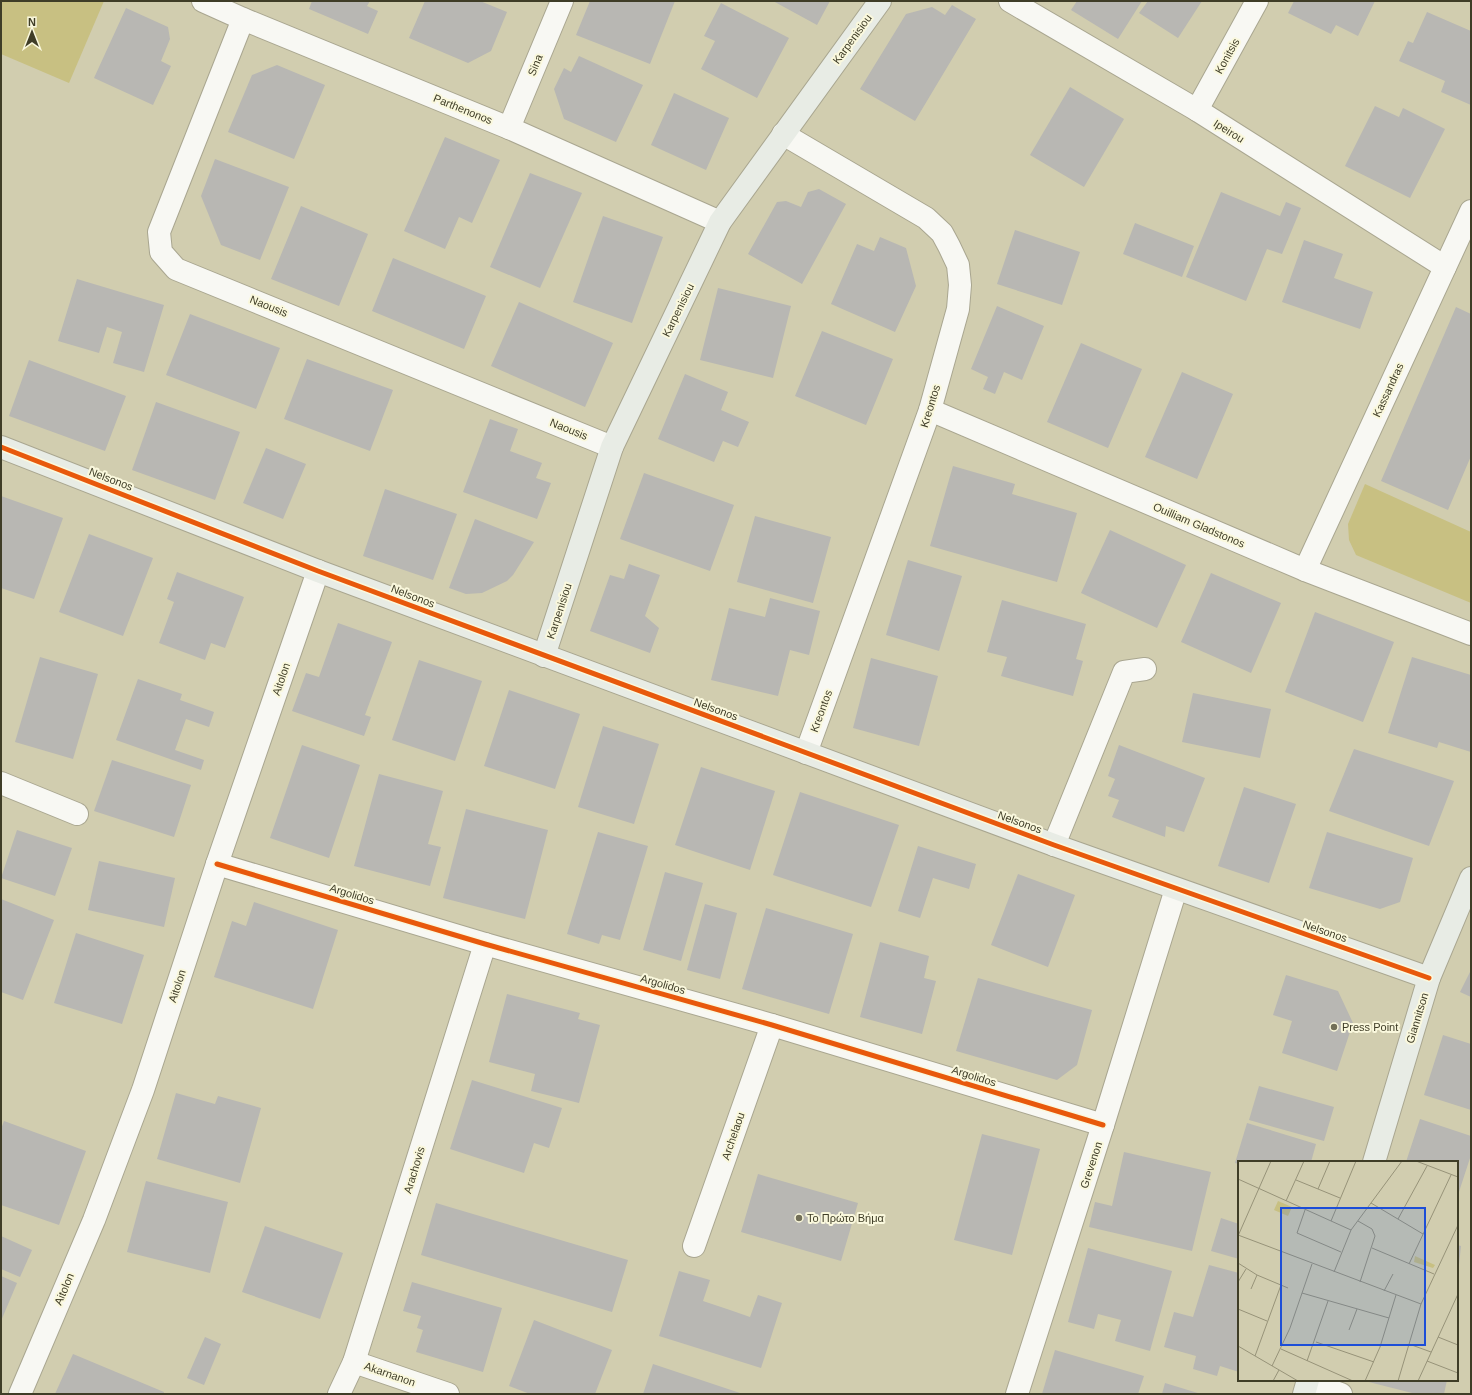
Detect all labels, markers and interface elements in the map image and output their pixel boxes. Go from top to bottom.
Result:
north arrow [12,12,52,52]
street label: Karpenisiou [830,12,874,66]
text: N [28,16,36,28]
street label: Konitsis [1212,36,1242,76]
street label: Sina [525,52,545,77]
street label: Parthenonos [432,92,495,126]
street label: Ipeirou [1212,117,1246,145]
street label: Karpenisiou [660,281,696,339]
street label: Naousis [248,293,290,319]
street label: Kassandras [1370,361,1406,419]
street label: Kreontos [918,383,942,429]
street label: Naousis [548,416,590,442]
street label: Nelsonos [87,465,135,493]
street label: Ouilliam Gladstonos [1151,500,1247,550]
street label: Nelsonos [389,582,437,610]
street label: Karpenisiou [544,582,574,640]
street label: Aitolon [270,661,292,697]
street label: Kreontos [808,688,834,734]
street label: Nelsonos [692,696,740,723]
street label: Nelsonos [996,809,1044,836]
street label: Argolidos [328,882,376,907]
street label: Nelsonos [1301,918,1349,944]
street label: Aitolon [166,968,188,1004]
street label: Argolidos [639,972,687,996]
street label: Giannitson [1404,991,1430,1045]
place label: Press Point [1342,1021,1398,1033]
marker: Press Point [1329,1022,1339,1032]
street label: Argolidos [950,1064,998,1089]
street label: Archelaou [719,1111,747,1161]
street label: Grevenon [1078,1140,1104,1190]
street label: Arachovis [401,1145,427,1195]
inset map [1238,1161,1458,1381]
place label: Το Πρώτο Βήμα [807,1212,884,1224]
marker: Το Πρώτο Βήμα [794,1213,804,1223]
street label: Aitolon [52,1271,76,1307]
street label: Akarnanon [363,1360,417,1388]

